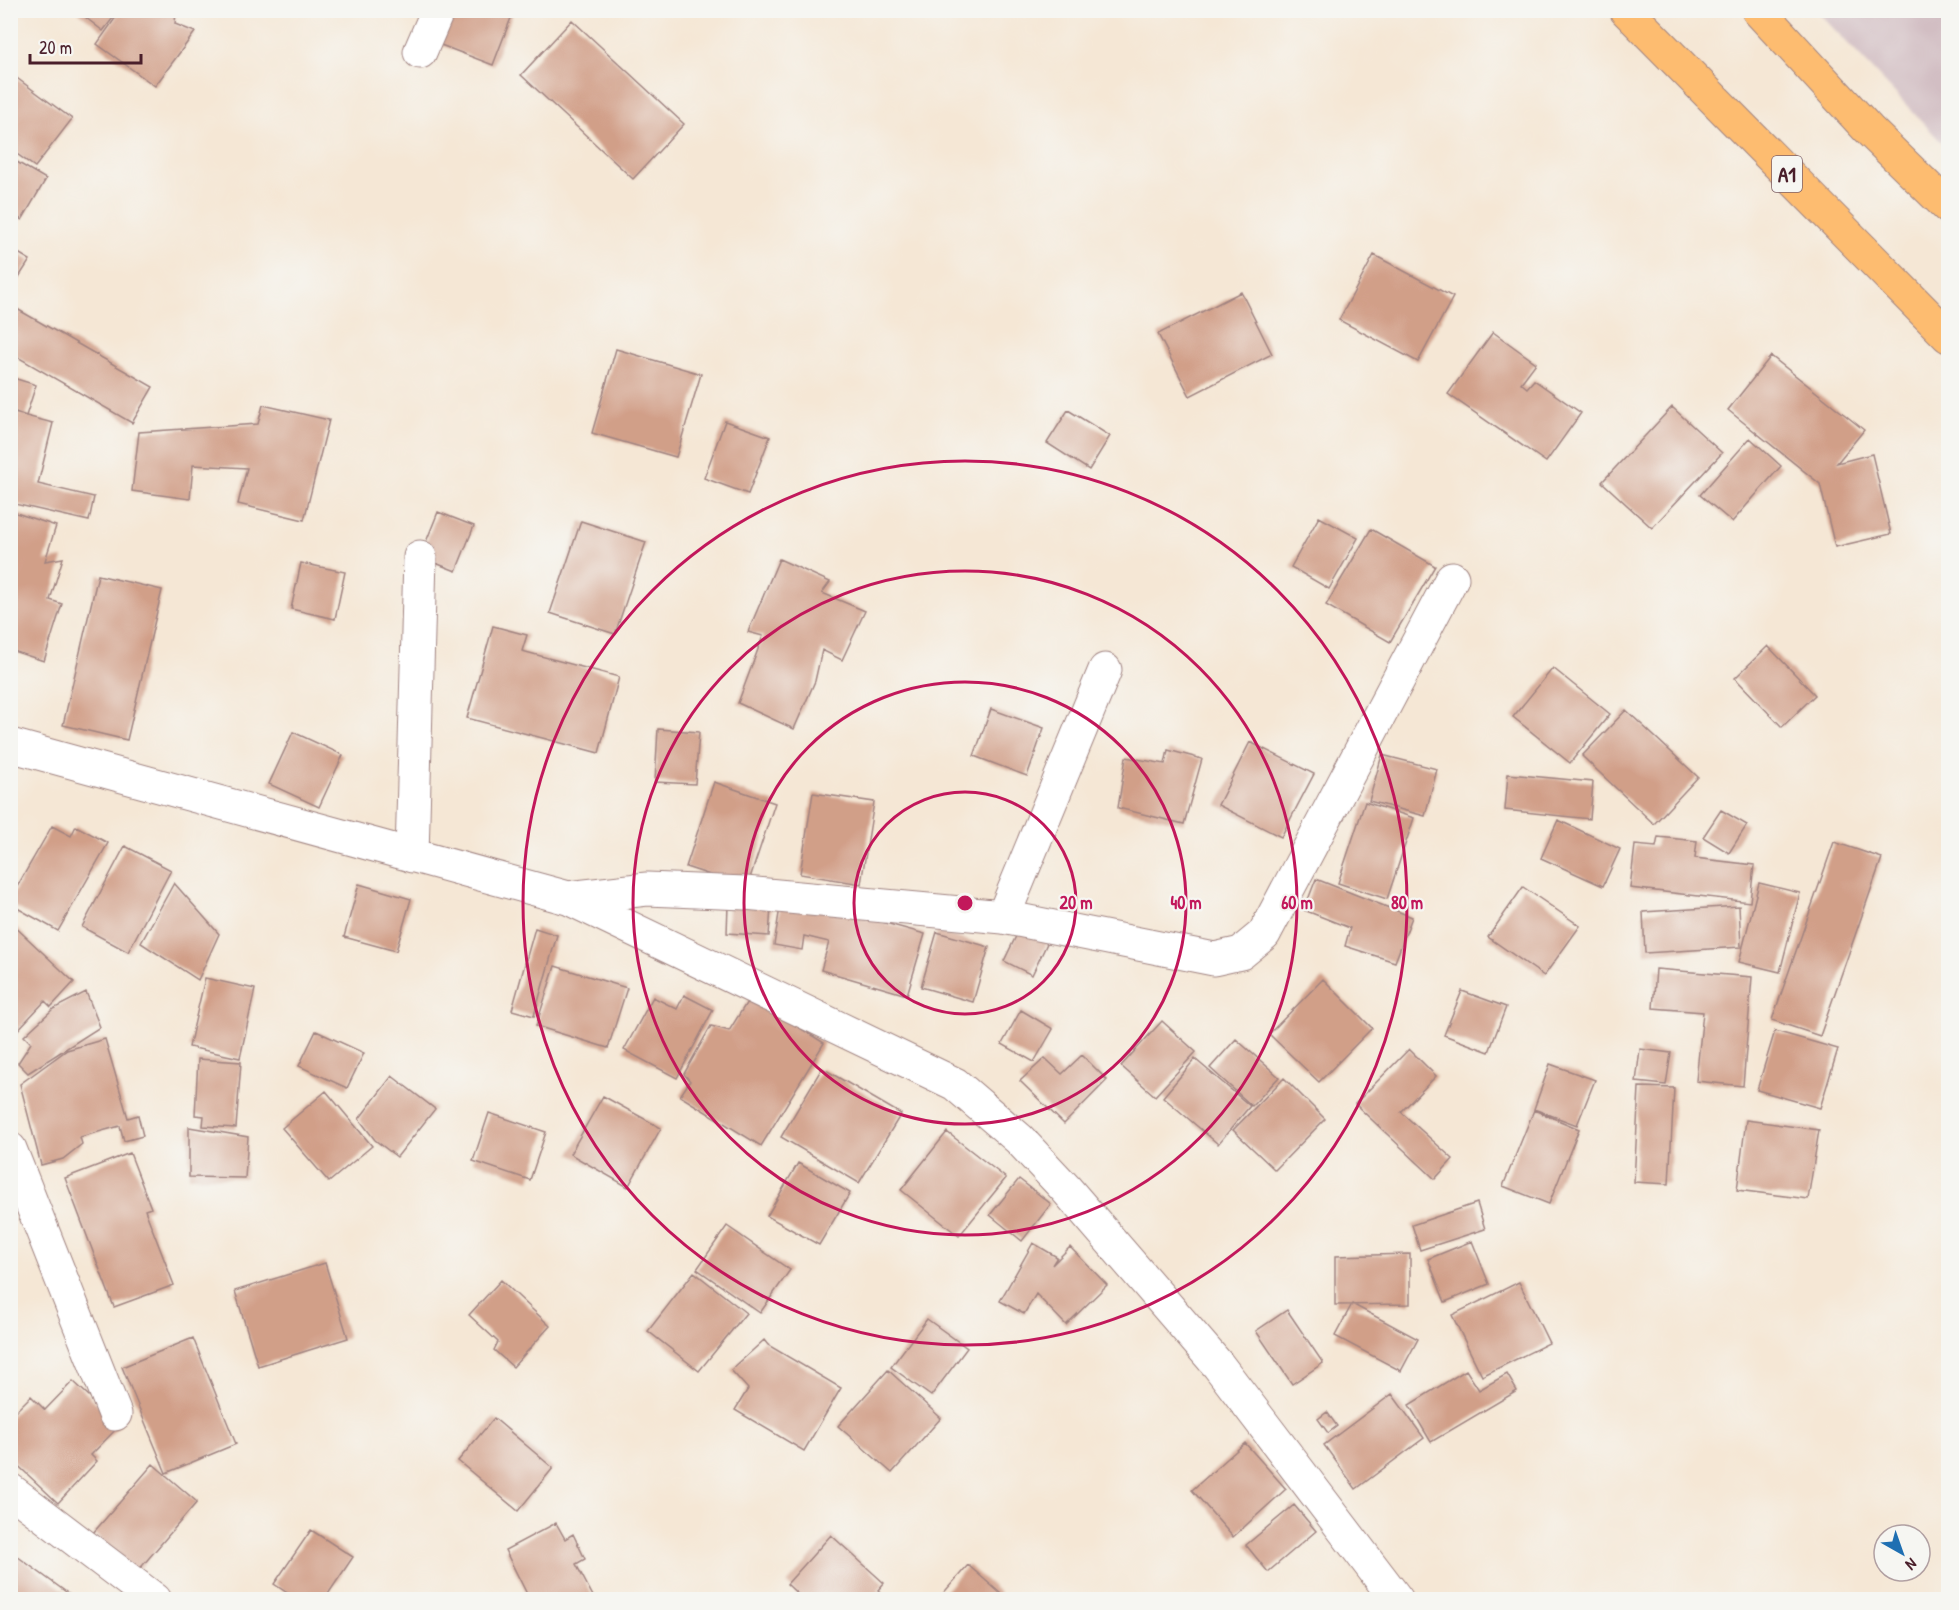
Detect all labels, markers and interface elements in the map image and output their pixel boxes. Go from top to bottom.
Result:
scale bar [30,27,141,65]
text: 20 m [39,35,72,60]
road number: A1 [1772,156,1802,192]
text: 20 m [1060,890,1092,915]
text: 40 m [1170,890,1202,915]
text: 60 m [1281,890,1313,915]
text: 80 m [1391,890,1423,915]
centre of rings [955,893,975,913]
north arrow [1872,1523,1932,1583]
text: N [1901,1553,1922,1576]

